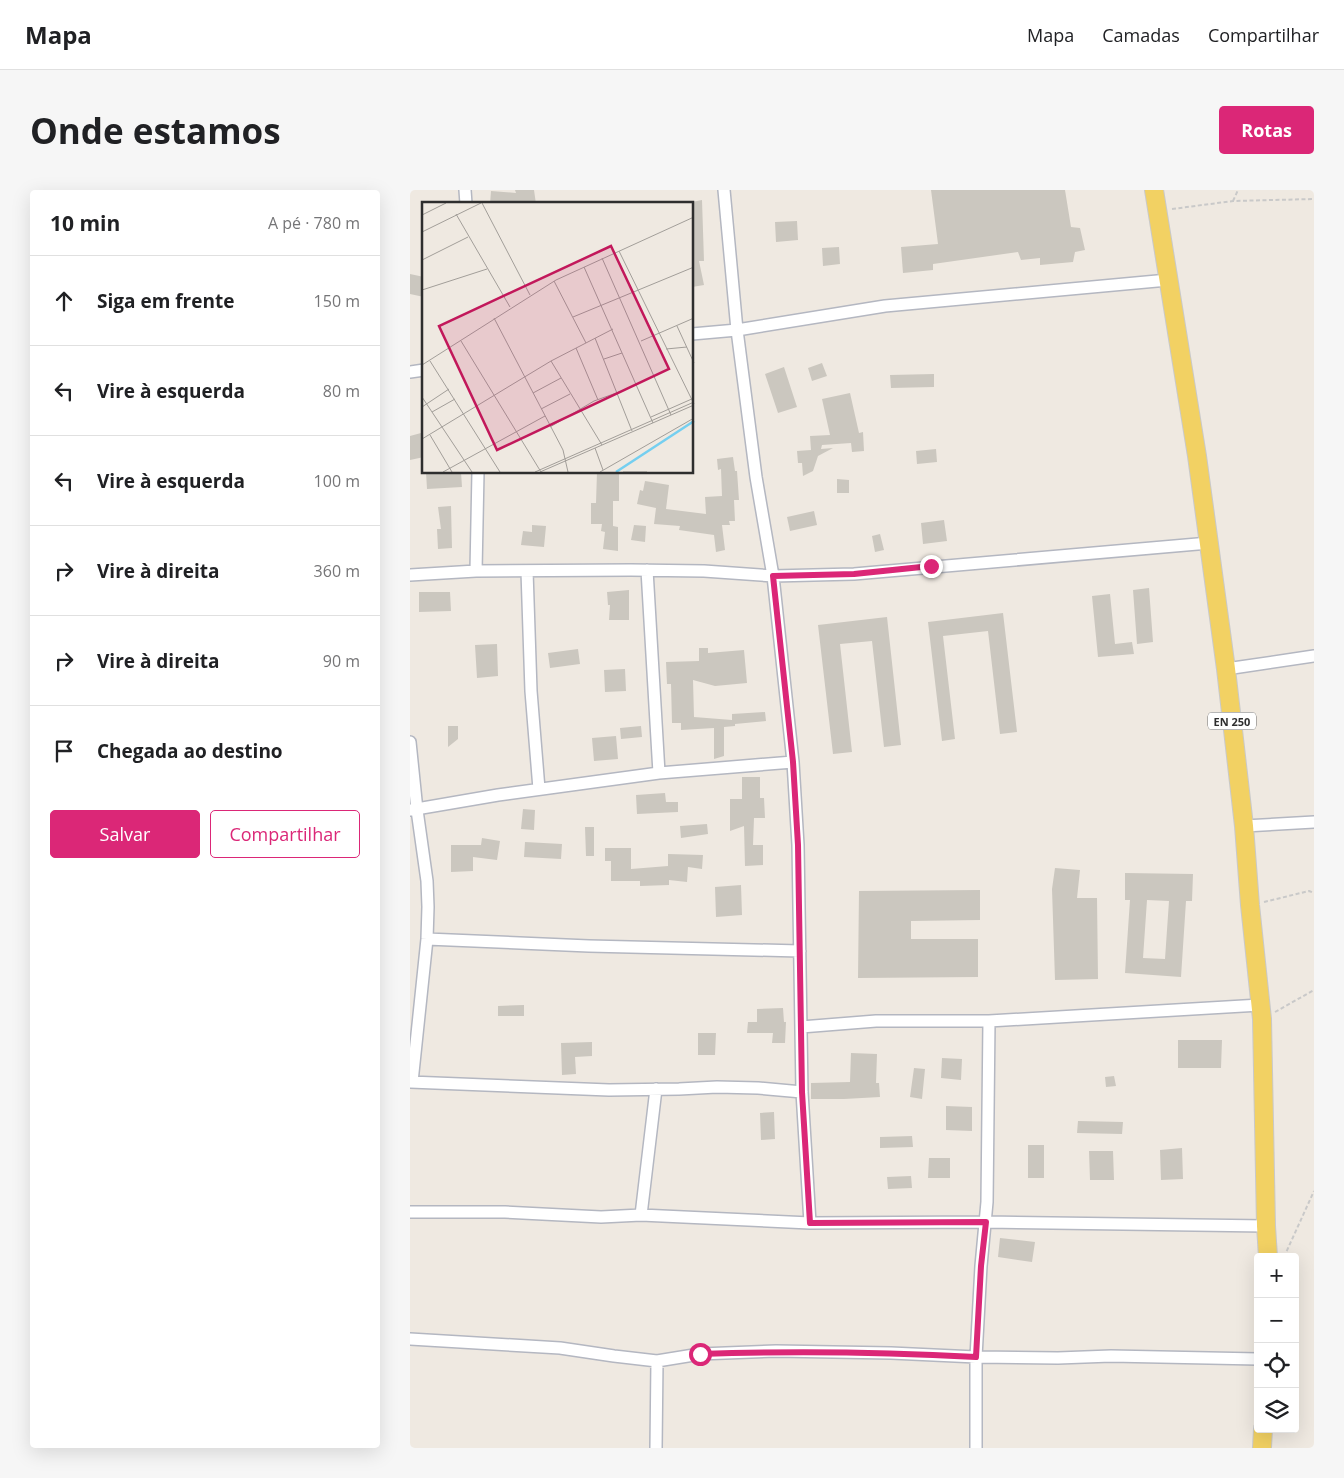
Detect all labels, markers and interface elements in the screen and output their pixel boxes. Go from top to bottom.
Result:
text: Mapa [25,18,92,51]
text: Mapa [1027,23,1074,47]
text: Camadas [1102,23,1180,47]
text: Compartilhar [1208,23,1319,47]
button: Rotas [1219,106,1314,154]
text: Onde estamos [30,107,281,154]
inset map [422,202,694,474]
text: 10 min [50,209,120,237]
text: A pé · 780 m [268,212,360,234]
icon: ahead [50,287,78,315]
text: Siga em frente [97,288,234,314]
text: 150 m [314,290,360,312]
icon: left [50,377,78,405]
text: Vire à esquerda [97,378,245,404]
text: 80 m [323,380,360,402]
icon: left [50,467,78,495]
text: Vire à esquerda [97,468,245,494]
text: 100 m [314,470,360,492]
route end [920,555,943,578]
icon: right [50,557,78,585]
text: Vire à direita [97,558,220,584]
text: 360 m [314,560,360,582]
icon: right [50,647,78,675]
text: Vire à direita [97,648,220,674]
text: 90 m [323,650,360,672]
road number: EN 250 [1208,712,1256,730]
icon: arrive [50,737,78,765]
text: Chegada ao destino [97,738,283,764]
button: Salvar [50,810,200,858]
button: Compartilhar [210,810,360,858]
map controls [1254,1253,1299,1433]
button: + [1254,1253,1299,1298]
button: − [1254,1298,1299,1343]
route start [689,1343,712,1366]
button: locate [1254,1343,1299,1388]
button: layers [1254,1388,1299,1433]

